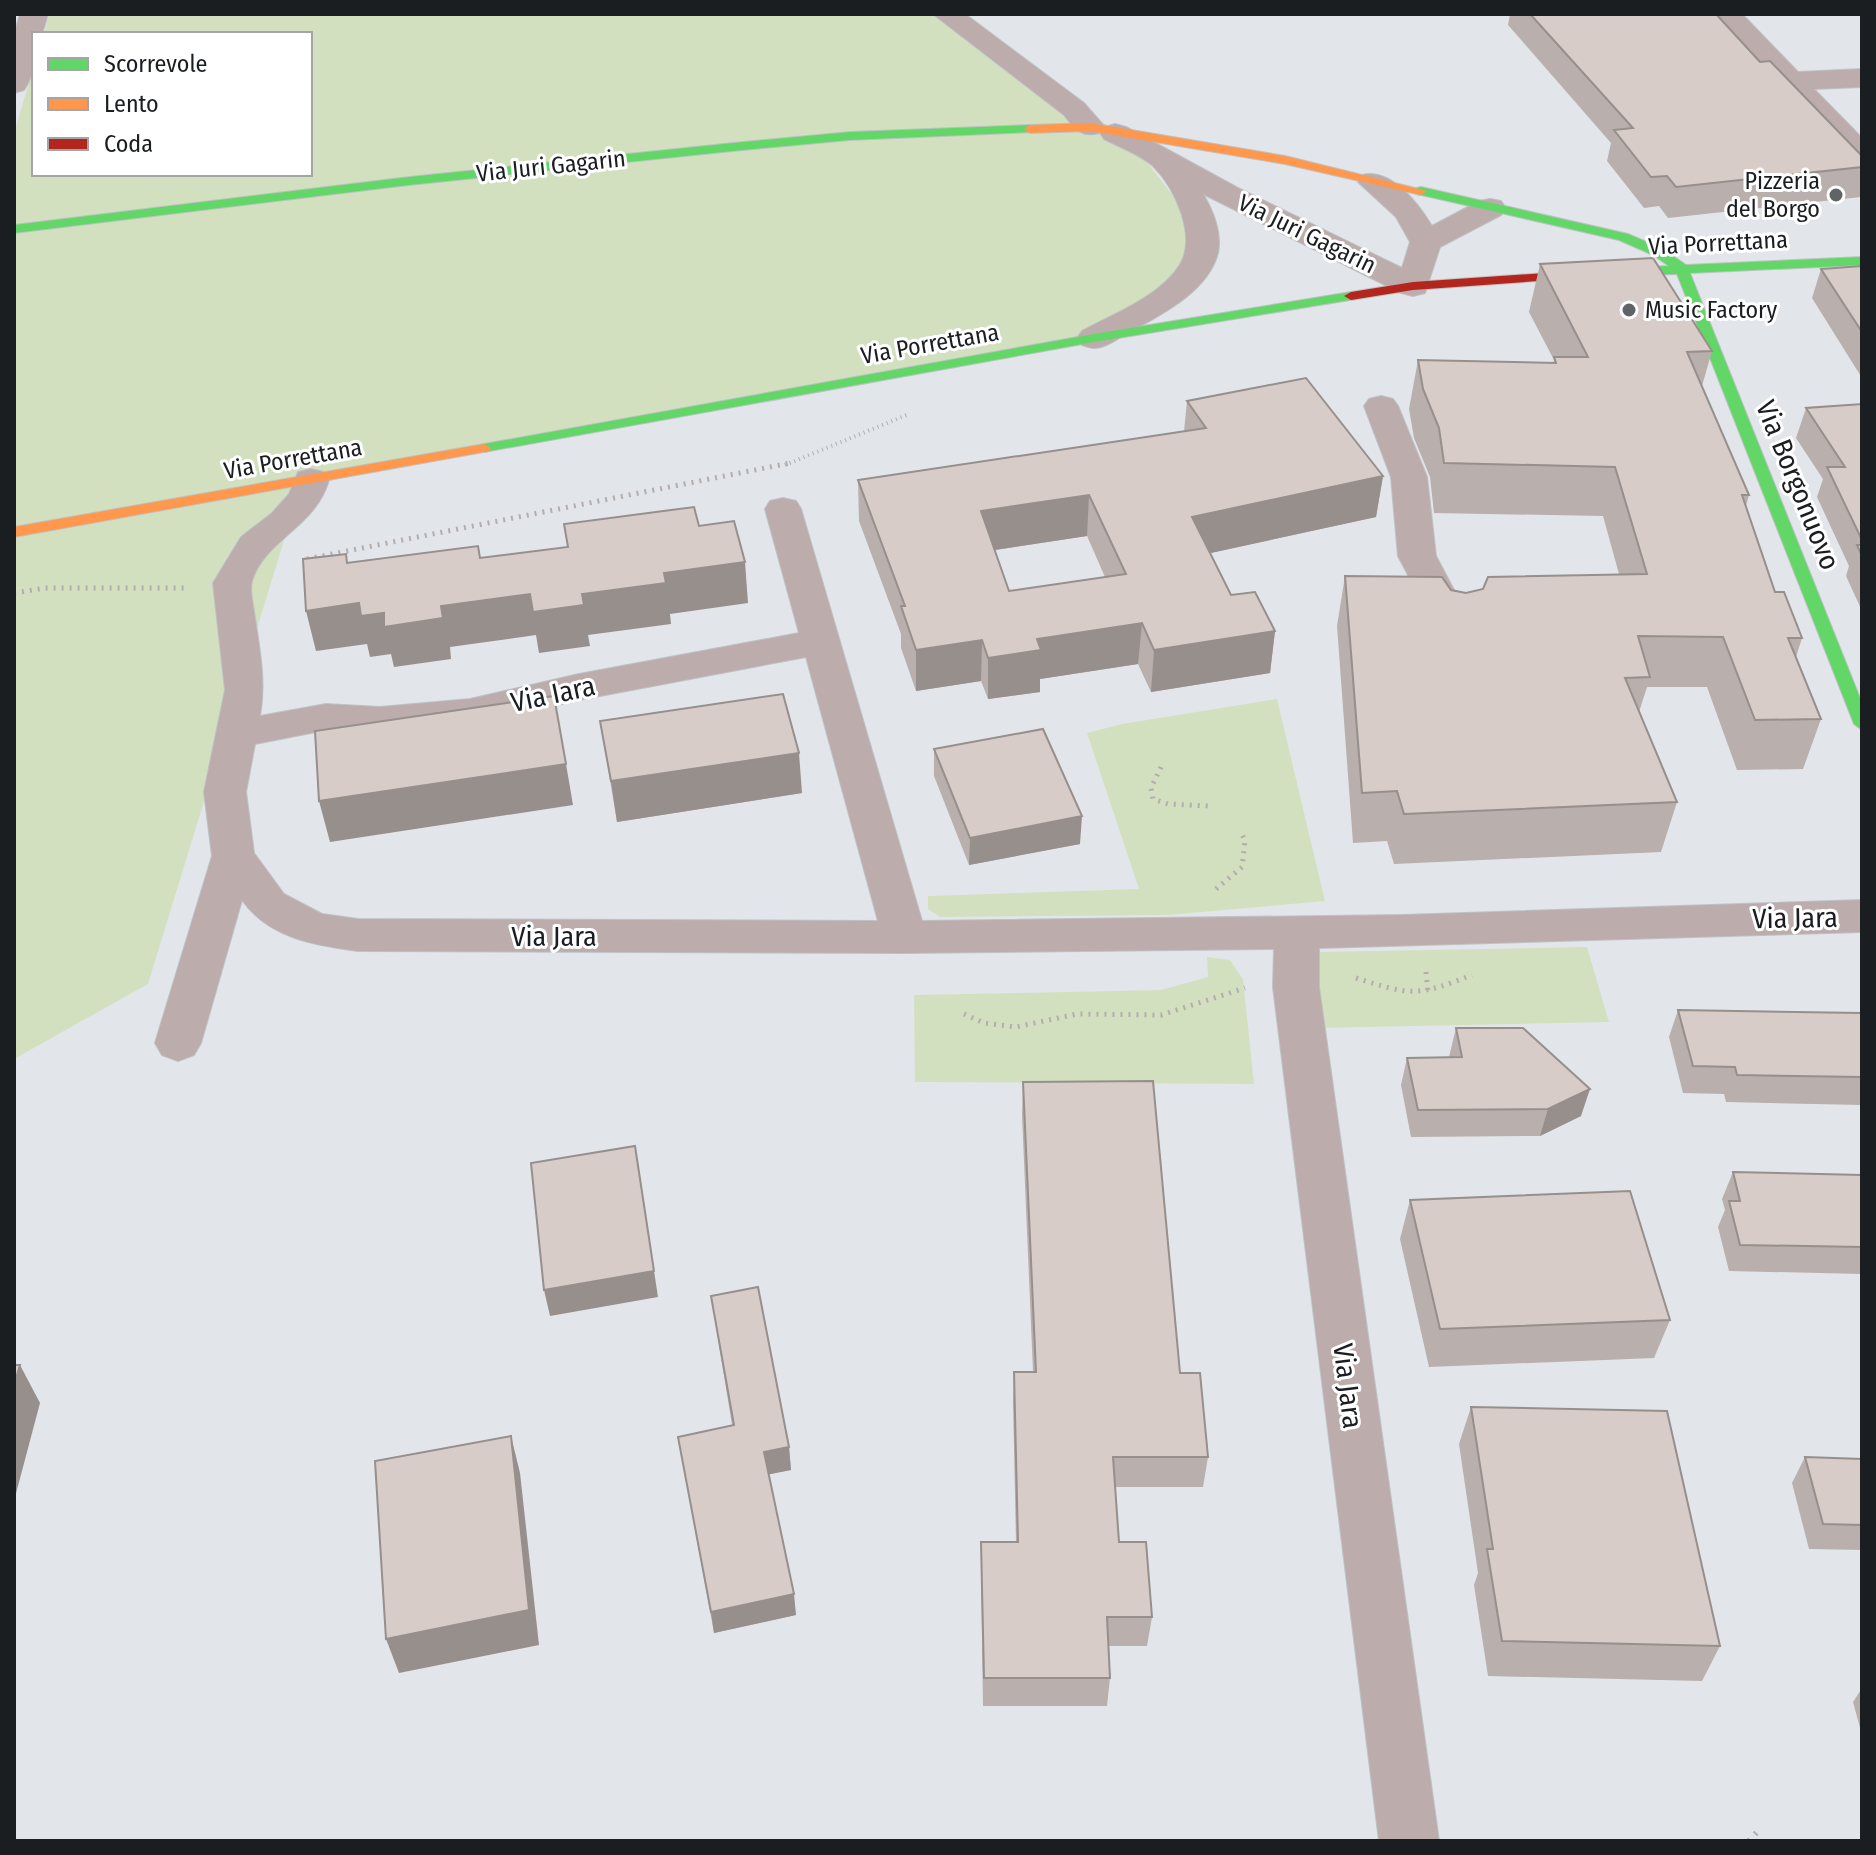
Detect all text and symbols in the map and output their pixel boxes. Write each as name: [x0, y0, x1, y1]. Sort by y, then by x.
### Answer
legend: [32, 32, 312, 176]
text: Scorrevole: [104, 50, 207, 78]
text: Lento: [104, 90, 159, 118]
text: Coda: [104, 130, 153, 158]
street label: Via Juri Gagarin: [475, 144, 627, 188]
place label: Pizzeria del Borgo: [1726, 167, 1820, 223]
marker: Pizzeria del Borgo: [1827, 186, 1845, 204]
street label: Via Juri Gagarin: [1234, 189, 1380, 279]
street label: Via Porrettana: [1647, 225, 1789, 261]
place label: Music Factory: [1645, 296, 1777, 324]
marker: Music Factory: [1620, 301, 1638, 319]
street label: Via Porrettana: [859, 318, 1001, 370]
street label: Via Borgonuovo: [1749, 396, 1847, 574]
street label: Via Porrettana: [222, 433, 364, 485]
street label: Via Iara: [508, 669, 598, 719]
street label: Via Jara: [1752, 901, 1838, 935]
street label: Via Jara: [511, 920, 597, 953]
street label: Via Jara: [1326, 1342, 1370, 1430]

